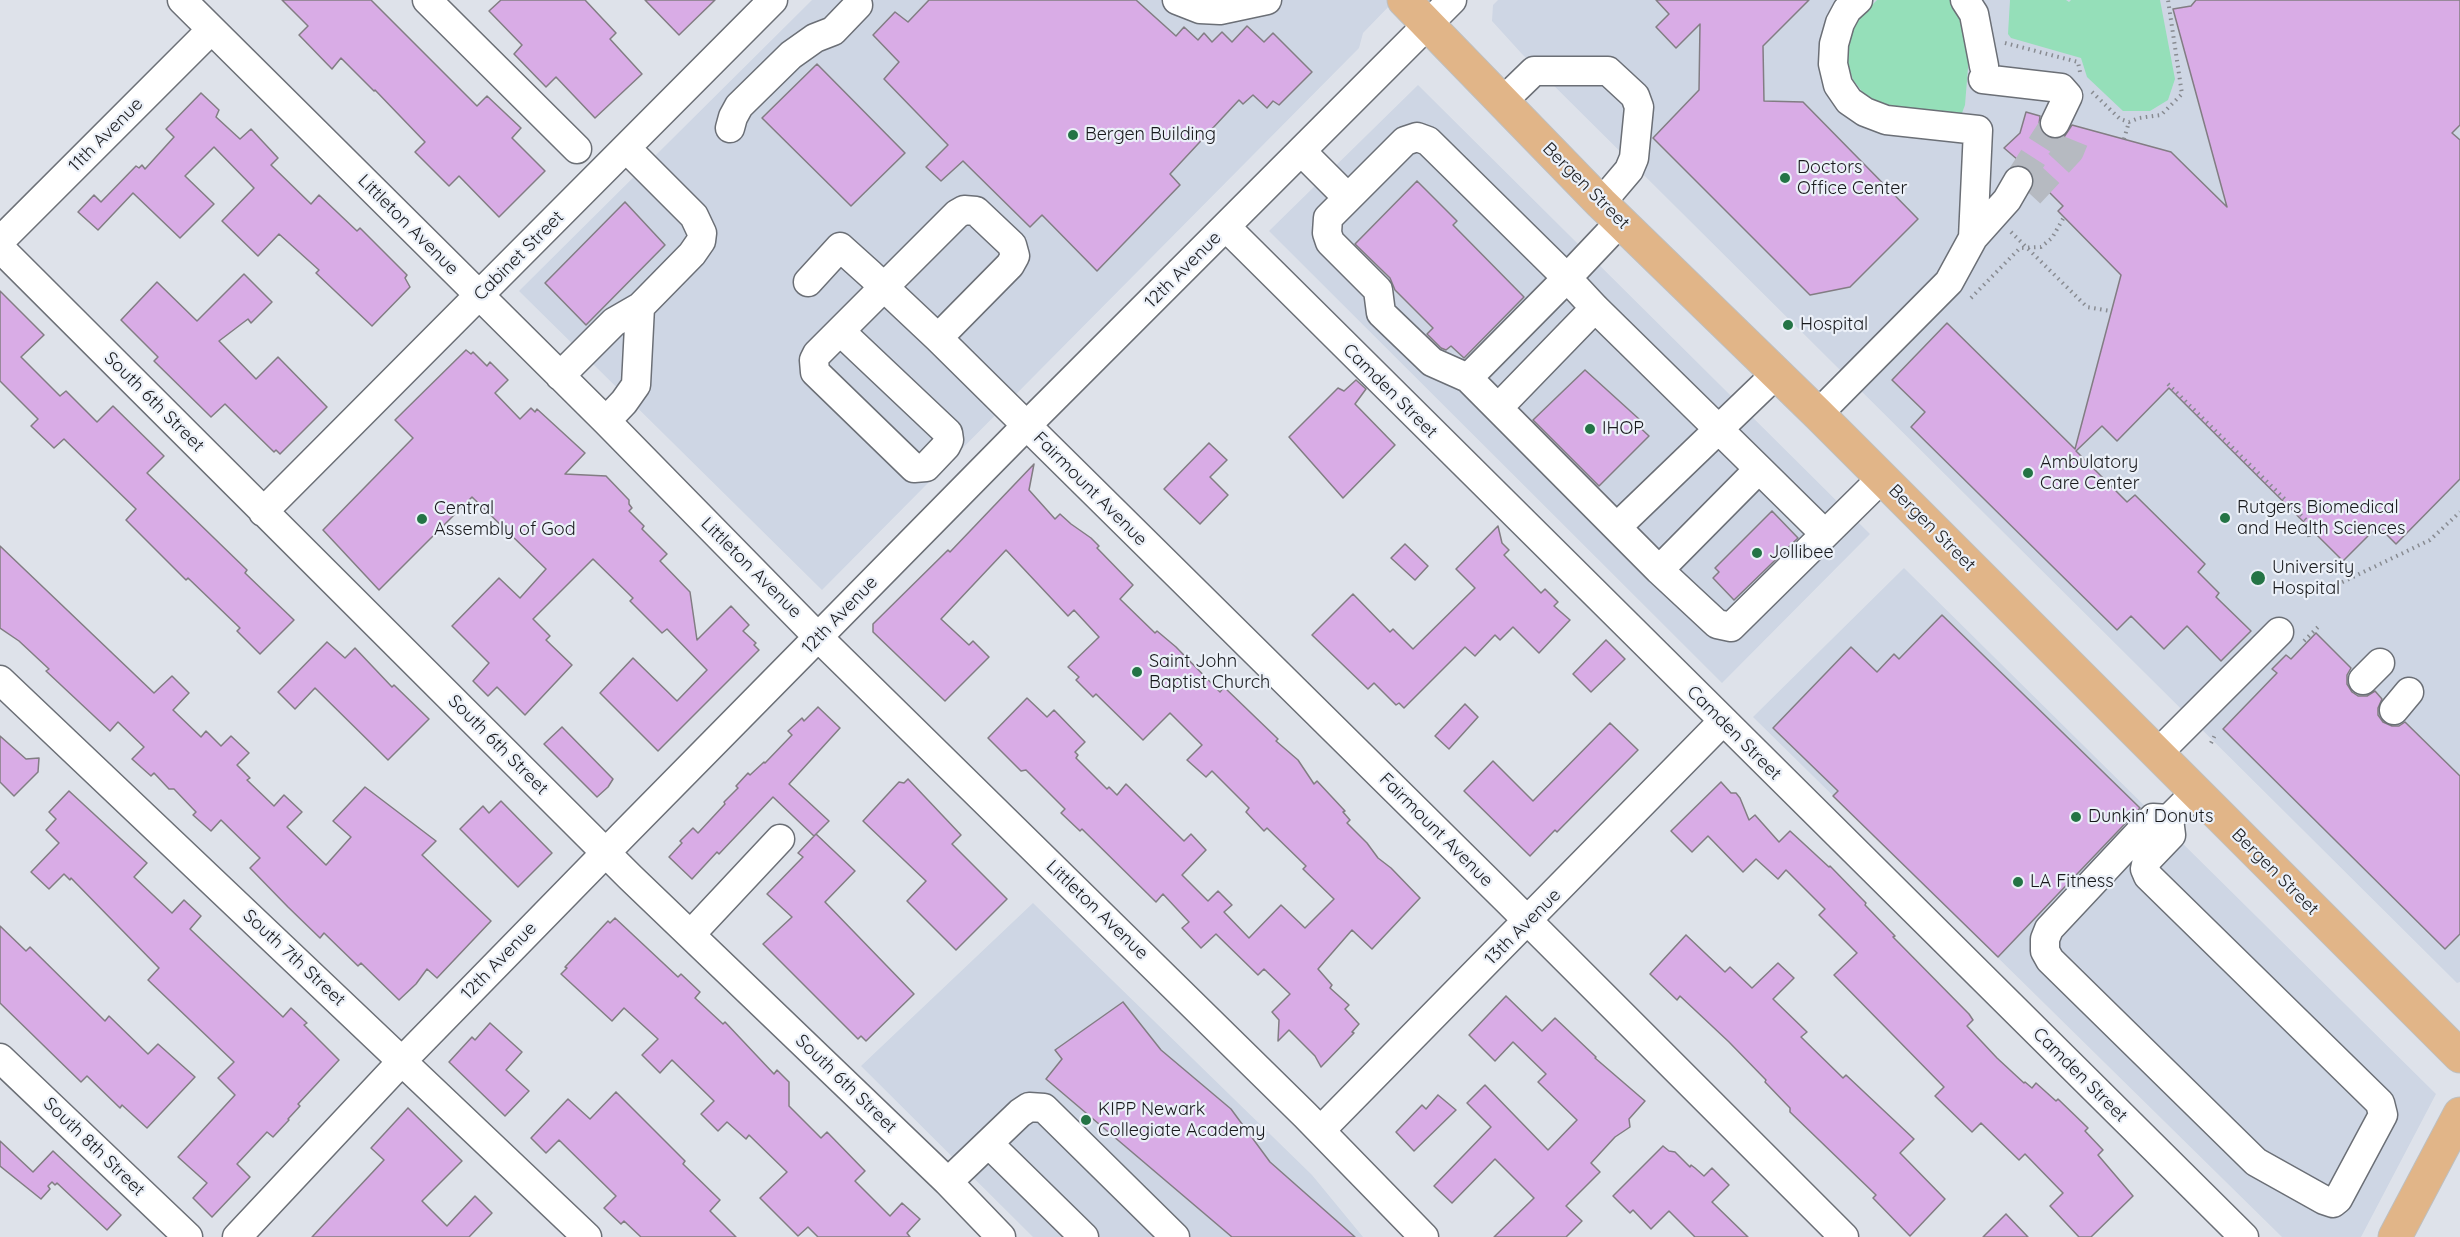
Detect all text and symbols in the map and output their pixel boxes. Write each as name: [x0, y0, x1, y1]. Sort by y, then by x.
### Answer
street label: 11th Avenue: [64, 93, 148, 177]
place label: Bergen Building: [1085, 124, 1216, 146]
marker: Bergen Building: [1066, 128, 1080, 142]
street label: Bergen Street: [1538, 138, 1634, 234]
place label: Doctors Office Center: [1797, 157, 1907, 200]
street label: Littleton Avenue: [353, 170, 463, 280]
marker: Doctors Office Center: [1778, 171, 1792, 185]
street label: Cabinet Street: [470, 207, 568, 305]
street label: 12th Avenue: [1140, 227, 1226, 313]
place label: Hospital: [1800, 314, 1868, 336]
marker: Hospital: [1781, 318, 1795, 332]
street label: Camden Street: [1338, 339, 1442, 443]
street label: South 6th Street: [99, 347, 209, 457]
place label: IHOP: [1602, 418, 1644, 440]
marker: IHOP: [1583, 422, 1597, 436]
street label: Fairmount Avenue: [1029, 428, 1151, 550]
place label: Ambulatory Care Center: [2040, 452, 2140, 494]
marker: Ambulatory Care Center: [2021, 466, 2035, 480]
street label: Bergen Street: [1884, 480, 1980, 576]
place label: Rutgers Biomedical and Health Sciences: [2237, 497, 2405, 540]
place label: Central Assembly of God: [434, 498, 576, 540]
marker: Rutgers Biomedical and Health Sciences: [2218, 511, 2232, 525]
marker: Central Assembly of God: [415, 512, 429, 526]
street label: Littleton Avenue: [696, 513, 806, 623]
place label: Jollibee: [1769, 542, 1834, 564]
marker: Jollibee: [1750, 546, 1764, 560]
place label: University Hospital: [2272, 557, 2354, 600]
marker: University Hospital: [2249, 569, 2267, 587]
street label: 12th Avenue: [798, 572, 882, 658]
place label: Saint John Baptist Church: [1149, 651, 1270, 694]
marker: Saint John Baptist Church: [1130, 665, 1144, 679]
street label: Camden Street: [1682, 681, 1786, 785]
street label: South 6th Street: [443, 690, 553, 800]
street label: Fairmount Avenue: [1375, 769, 1497, 891]
place label: Dunkin' Donuts: [2088, 806, 2213, 828]
marker: Dunkin' Donuts: [2069, 810, 2083, 824]
street label: Bergen Street: [2227, 824, 2323, 920]
street label: Littleton Avenue: [1041, 856, 1153, 964]
place label: LA Fitness: [2030, 871, 2114, 893]
marker: LA Fitness: [2011, 875, 2025, 889]
street label: 13th Avenue: [1480, 884, 1566, 970]
street label: South 7th Street: [238, 905, 350, 1011]
street label: 12th Avenue: [457, 918, 541, 1004]
street label: Camden Street: [2028, 1023, 2132, 1127]
street label: South 6th Street: [791, 1030, 901, 1138]
street label: South 8th Street: [39, 1093, 149, 1201]
place label: KIPP Newark Collegiate Academy: [1098, 1099, 1265, 1142]
marker: KIPP Newark Collegiate Academy: [1079, 1113, 1093, 1127]

